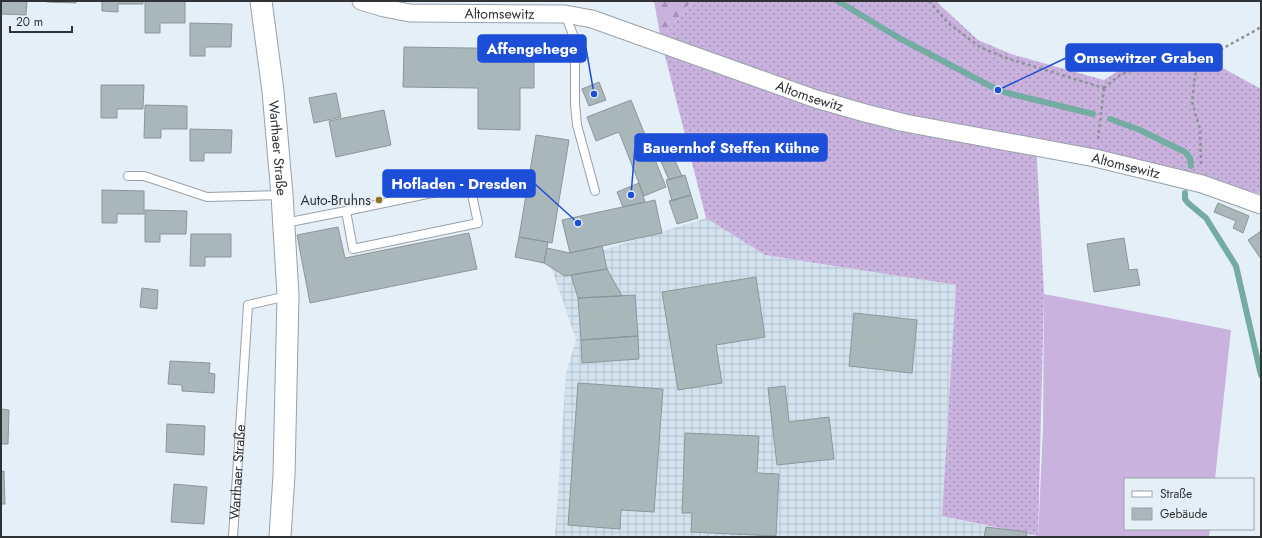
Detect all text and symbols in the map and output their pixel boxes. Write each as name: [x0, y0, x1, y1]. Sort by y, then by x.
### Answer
street label: Altomsewitz: [464, 3, 535, 24]
scale bar: [10, 8, 72, 34]
text: 20 m: [16, 13, 43, 31]
callout: Affengehege: [478, 35, 586, 62]
text: Affengehege: [485, 38, 578, 60]
callout: Omsewitzer Graben: [1066, 44, 1222, 71]
text: Omsewitzer Graben: [1074, 47, 1214, 69]
street label: Altomsewitz: [773, 75, 846, 117]
street label: Warthaer Straße: [264, 100, 292, 196]
callout: Bauernhof Steffen Kühne: [635, 134, 827, 161]
text: Bauernhof Steffen Kühne: [643, 137, 820, 159]
street label: Altomsewitz: [1089, 148, 1163, 184]
callout: Hofladen - Dresden: [383, 170, 535, 197]
text: Hofladen - Dresden: [391, 173, 527, 195]
place label: Auto-Bruhns: [300, 190, 371, 210]
marker: Auto-Bruhns: [374, 195, 384, 205]
street label: Warthaer Straße: [224, 424, 250, 520]
legend: [1124, 478, 1254, 530]
text: Straße: [1160, 485, 1192, 503]
text: Gebäude: [1160, 505, 1207, 523]

